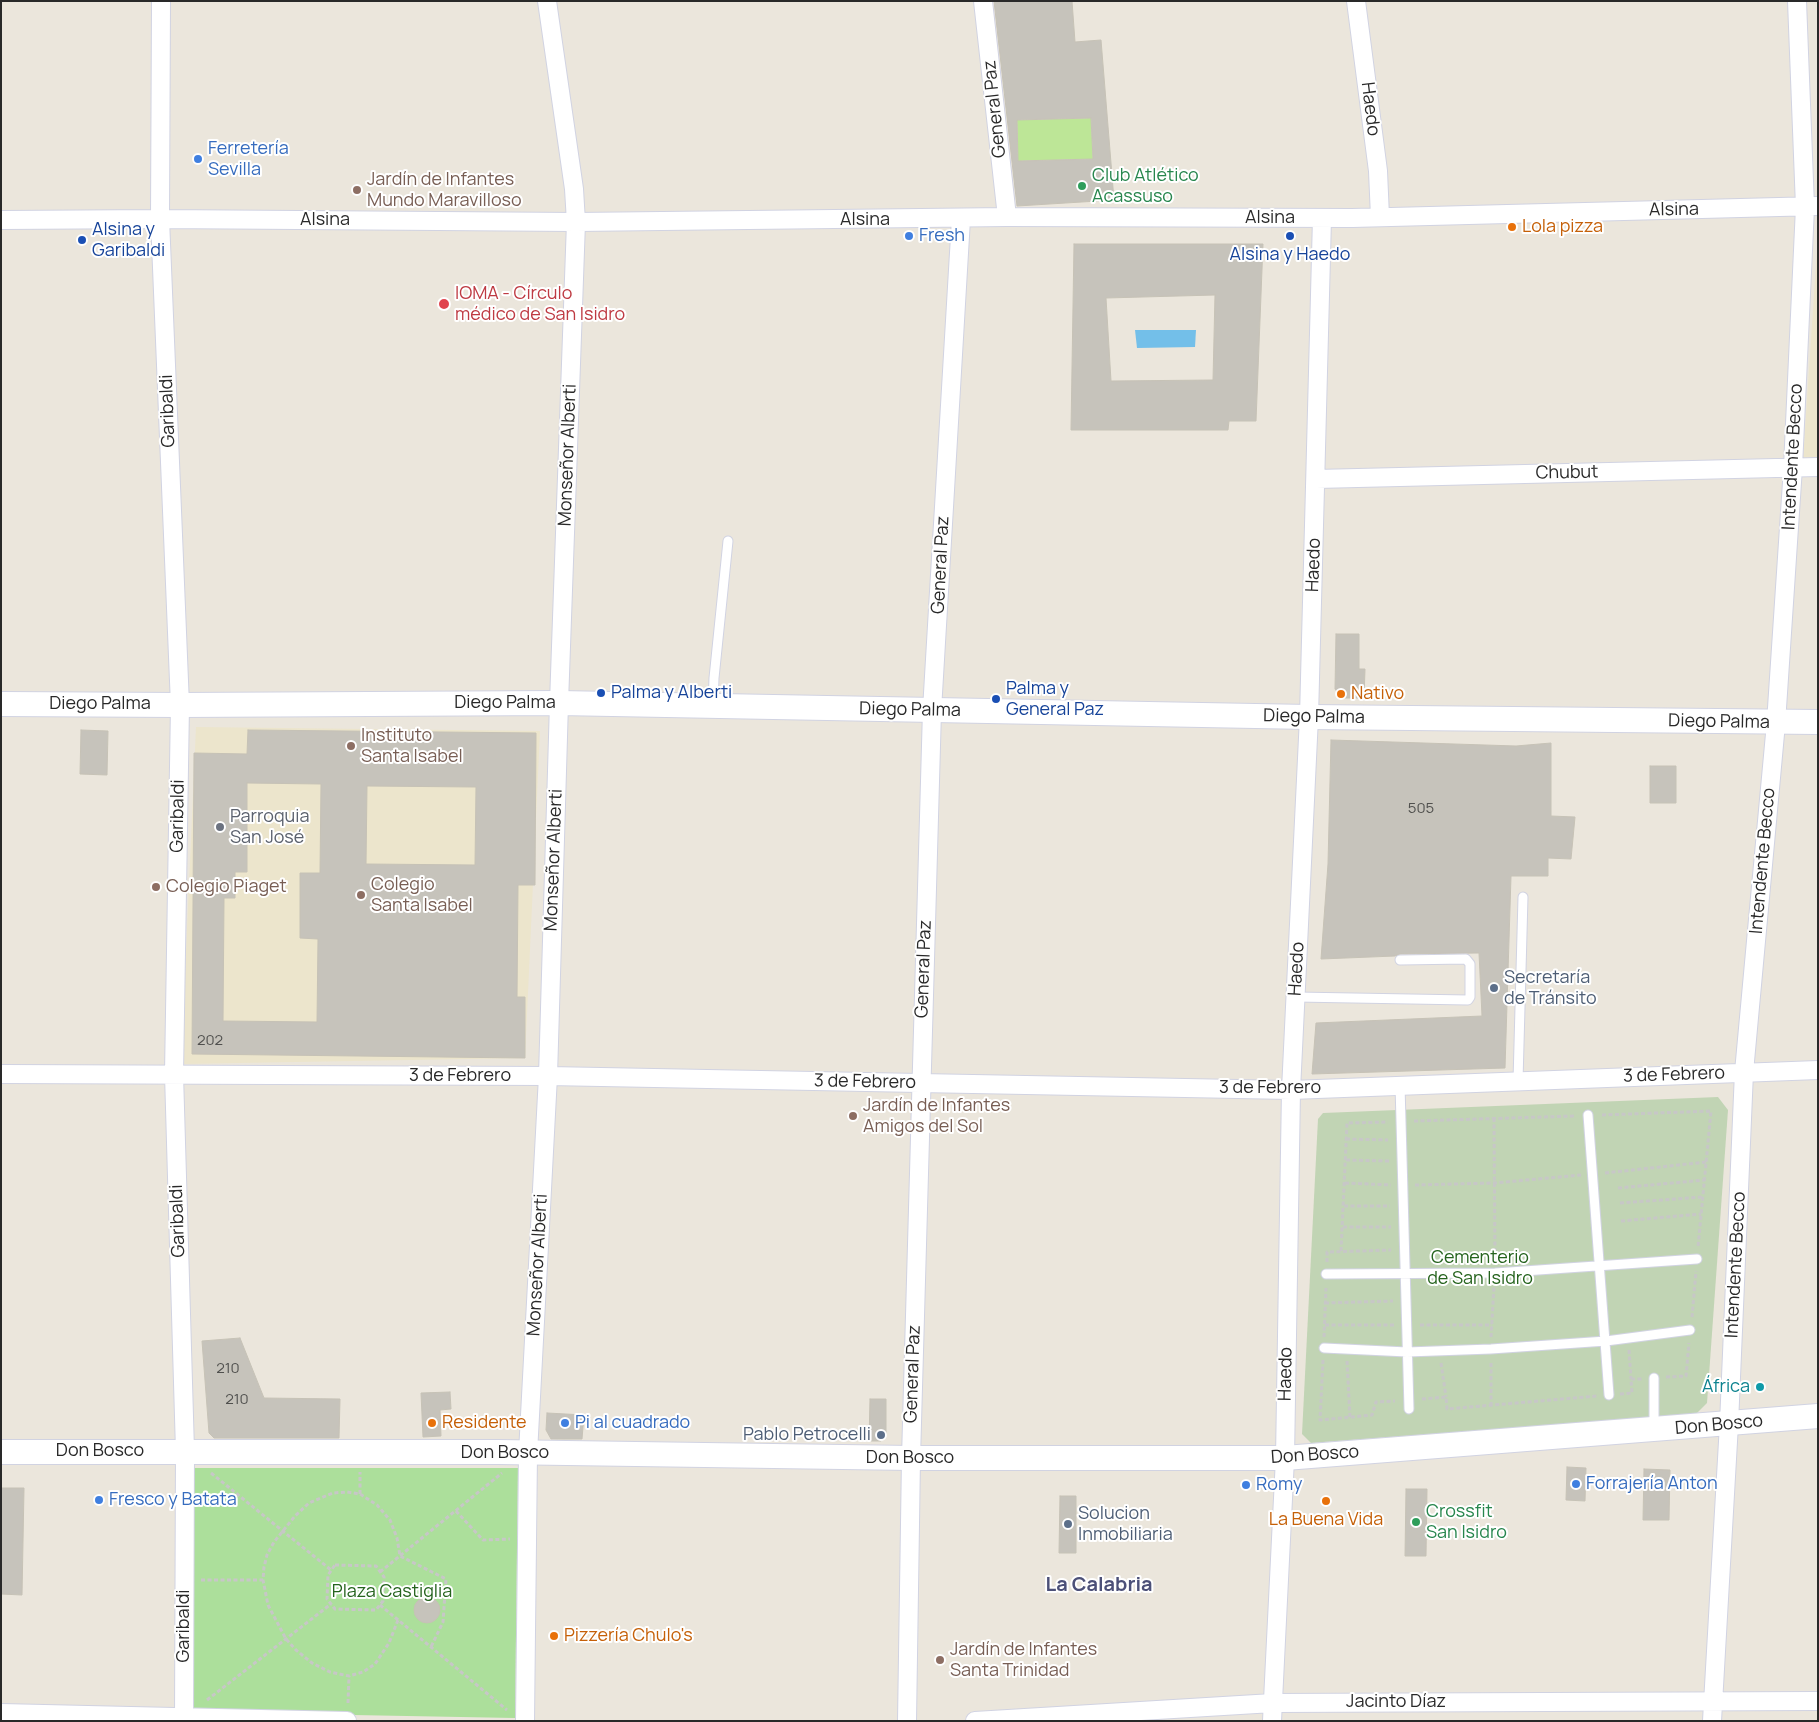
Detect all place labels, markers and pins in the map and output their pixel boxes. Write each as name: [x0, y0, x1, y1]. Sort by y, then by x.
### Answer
place label: Ferretería Sevilla: [208, 138, 289, 180]
marker: Ferretería Sevilla: [192, 153, 204, 165]
place label: Club Atlético Acassuso: [1092, 165, 1199, 208]
place label: Jardín de Infantes Mundo Maravilloso: [367, 169, 522, 212]
marker: Club Atlético Acassuso: [1076, 180, 1088, 192]
marker: Jardín de Infantes Mundo Maravilloso: [351, 184, 363, 196]
place label: Lola pizza: [1522, 216, 1603, 238]
place label: Alsina y Garibaldi: [92, 219, 165, 262]
marker: Lola pizza: [1506, 221, 1518, 233]
place label: Fresh: [919, 225, 965, 247]
marker: Fresh: [903, 230, 915, 242]
marker: Alsina y Haedo: [1284, 230, 1296, 242]
marker: Alsina y Garibaldi: [76, 234, 88, 246]
place label: Alsina y Haedo: [1230, 244, 1350, 266]
place label: IOMA - Círculo médico de San Isidro: [455, 283, 625, 326]
marker: IOMA - Círculo médico de San Isidro: [437, 297, 451, 311]
place label: Palma y General Paz: [1006, 678, 1104, 721]
place label: Palma y Alberti: [611, 682, 732, 704]
place label: Nativo: [1351, 683, 1404, 705]
marker: Palma y Alberti: [595, 687, 607, 699]
marker: Nativo: [1335, 688, 1347, 700]
marker: Palma y General Paz: [990, 693, 1002, 705]
place label: Instituto Santa Isabel: [361, 725, 463, 768]
marker: Instituto Santa Isabel: [345, 740, 357, 752]
place label: Parroquia San José: [230, 806, 309, 849]
marker: Parroquia San José: [214, 821, 226, 833]
place label: Colegio Santa Isabel: [371, 874, 473, 916]
place label: Colegio Piaget: [166, 876, 287, 898]
marker: Colegio Piaget: [150, 881, 162, 893]
marker: Colegio Santa Isabel: [355, 889, 367, 901]
place label: Secretaría de Tránsito: [1504, 967, 1597, 1010]
marker: Secretaría de Tránsito: [1488, 982, 1500, 994]
place label: Jardín de Infantes Amigos del Sol: [863, 1095, 1010, 1138]
marker: Jardín de Infantes Amigos del Sol: [847, 1110, 859, 1122]
place label: África: [1702, 1376, 1750, 1398]
marker: África: [1754, 1381, 1766, 1393]
place label: Residente: [442, 1412, 527, 1434]
place label: Pi al cuadrado: [575, 1412, 690, 1434]
marker: Residente: [426, 1417, 438, 1429]
marker: Pi al cuadrado: [559, 1417, 571, 1429]
place label: Pablo Petrocelli: [743, 1424, 871, 1446]
marker: Pablo Petrocelli: [875, 1429, 887, 1441]
place label: Forrajería Anton: [1586, 1473, 1718, 1495]
place label: Romy: [1256, 1474, 1302, 1496]
marker: Forrajería Anton: [1570, 1478, 1582, 1490]
marker: Romy: [1240, 1479, 1252, 1491]
place label: Fresco y Batata: [109, 1489, 237, 1511]
marker: Fresco y Batata: [93, 1494, 105, 1506]
marker: La Buena Vida: [1320, 1495, 1332, 1507]
place label: Crossfit San Isidro: [1426, 1501, 1507, 1544]
place label: Solucion Inmobiliaria: [1078, 1503, 1173, 1546]
place label: La Buena Vida: [1269, 1509, 1383, 1531]
marker: Crossfit San Isidro: [1410, 1516, 1422, 1528]
marker: Solucion Inmobiliaria: [1062, 1518, 1074, 1530]
place label: Pizzería Chulo's: [564, 1625, 693, 1647]
marker: Pizzería Chulo's: [548, 1630, 560, 1642]
place label: Jardín de Infantes Santa Trinidad: [950, 1639, 1097, 1682]
marker: Jardín de Infantes Santa Trinidad: [934, 1654, 946, 1666]

